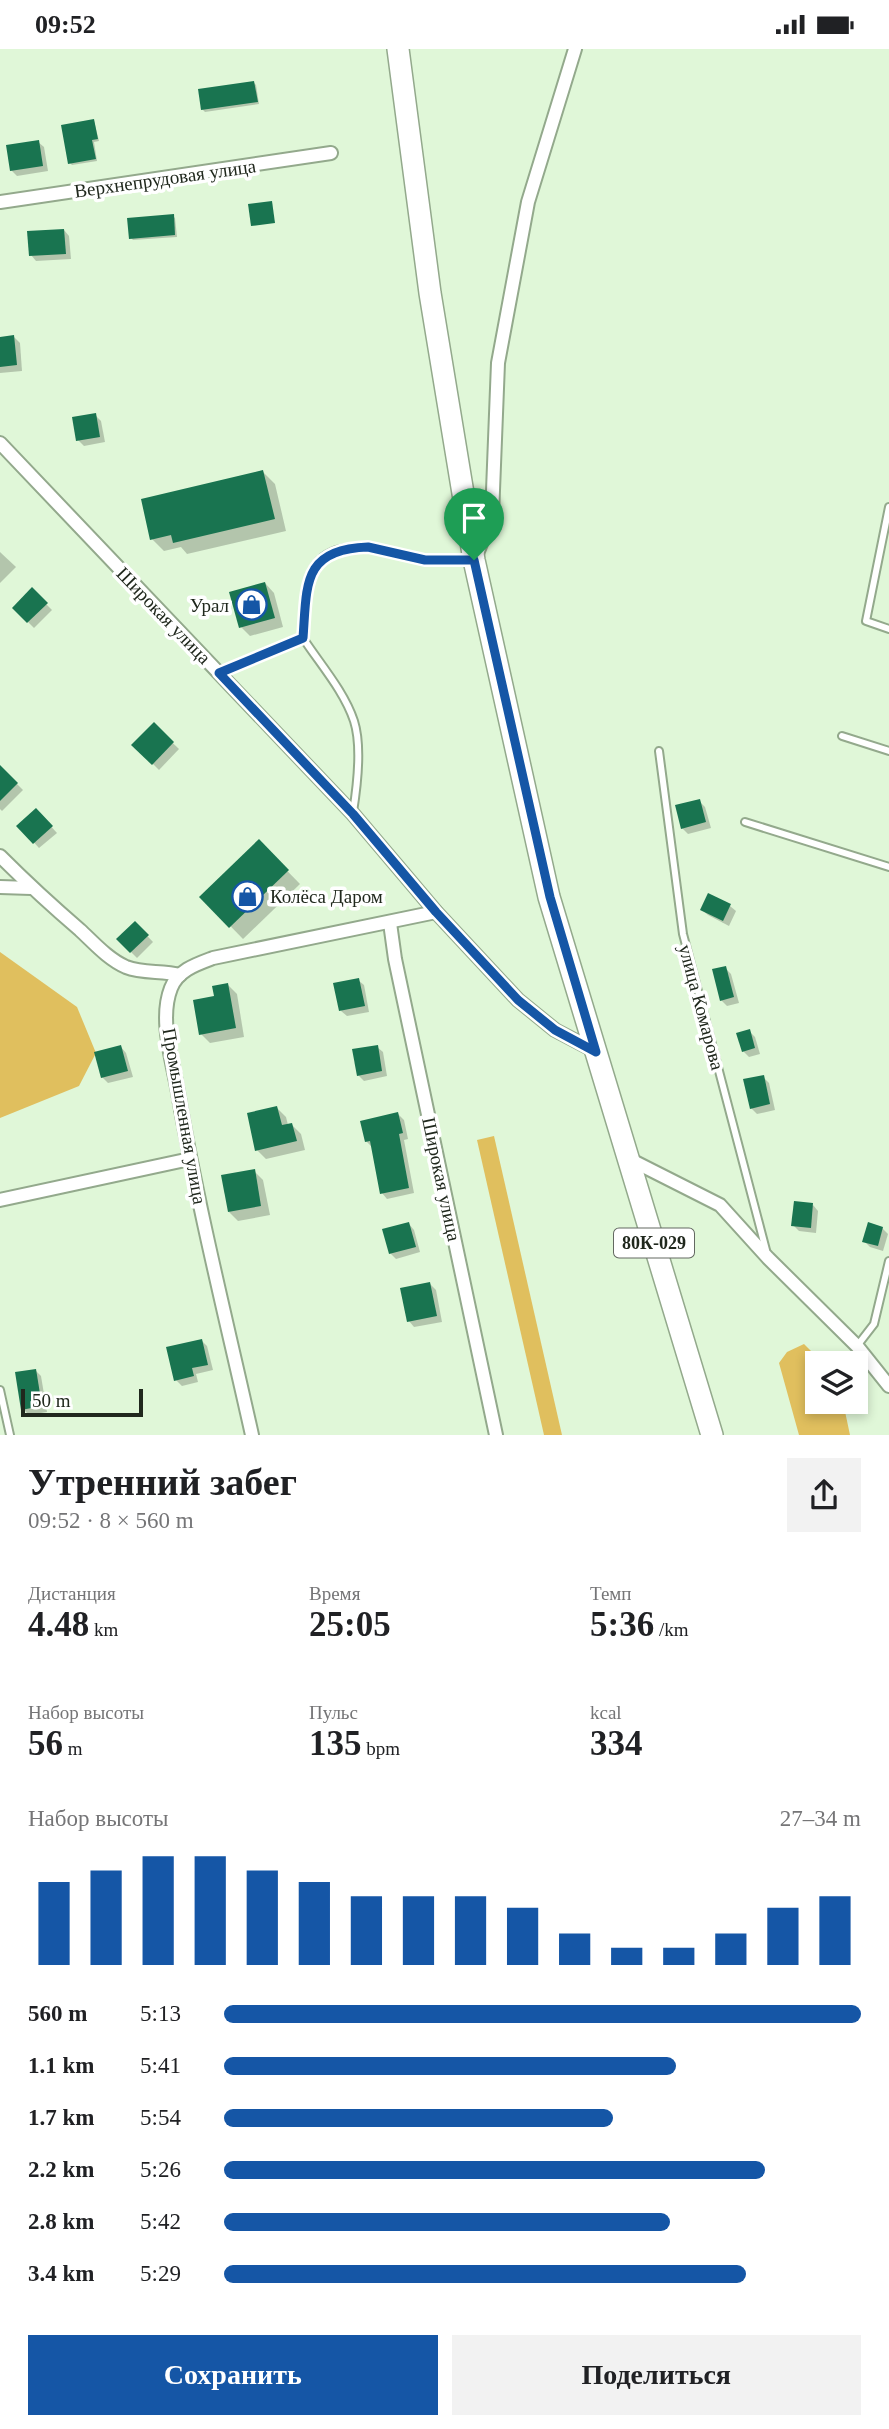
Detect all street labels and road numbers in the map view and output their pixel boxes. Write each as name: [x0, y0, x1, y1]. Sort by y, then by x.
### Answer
street label: Верхнепрудовая улица: [73, 155, 258, 202]
street label: Широкая улица: [112, 563, 215, 668]
street label: улица Комарова: [675, 942, 729, 1073]
street label: Промышленная улица: [159, 1026, 210, 1207]
street label: Широкая улица: [418, 1115, 465, 1244]
road number: 80К-029: [614, 1229, 694, 1258]

